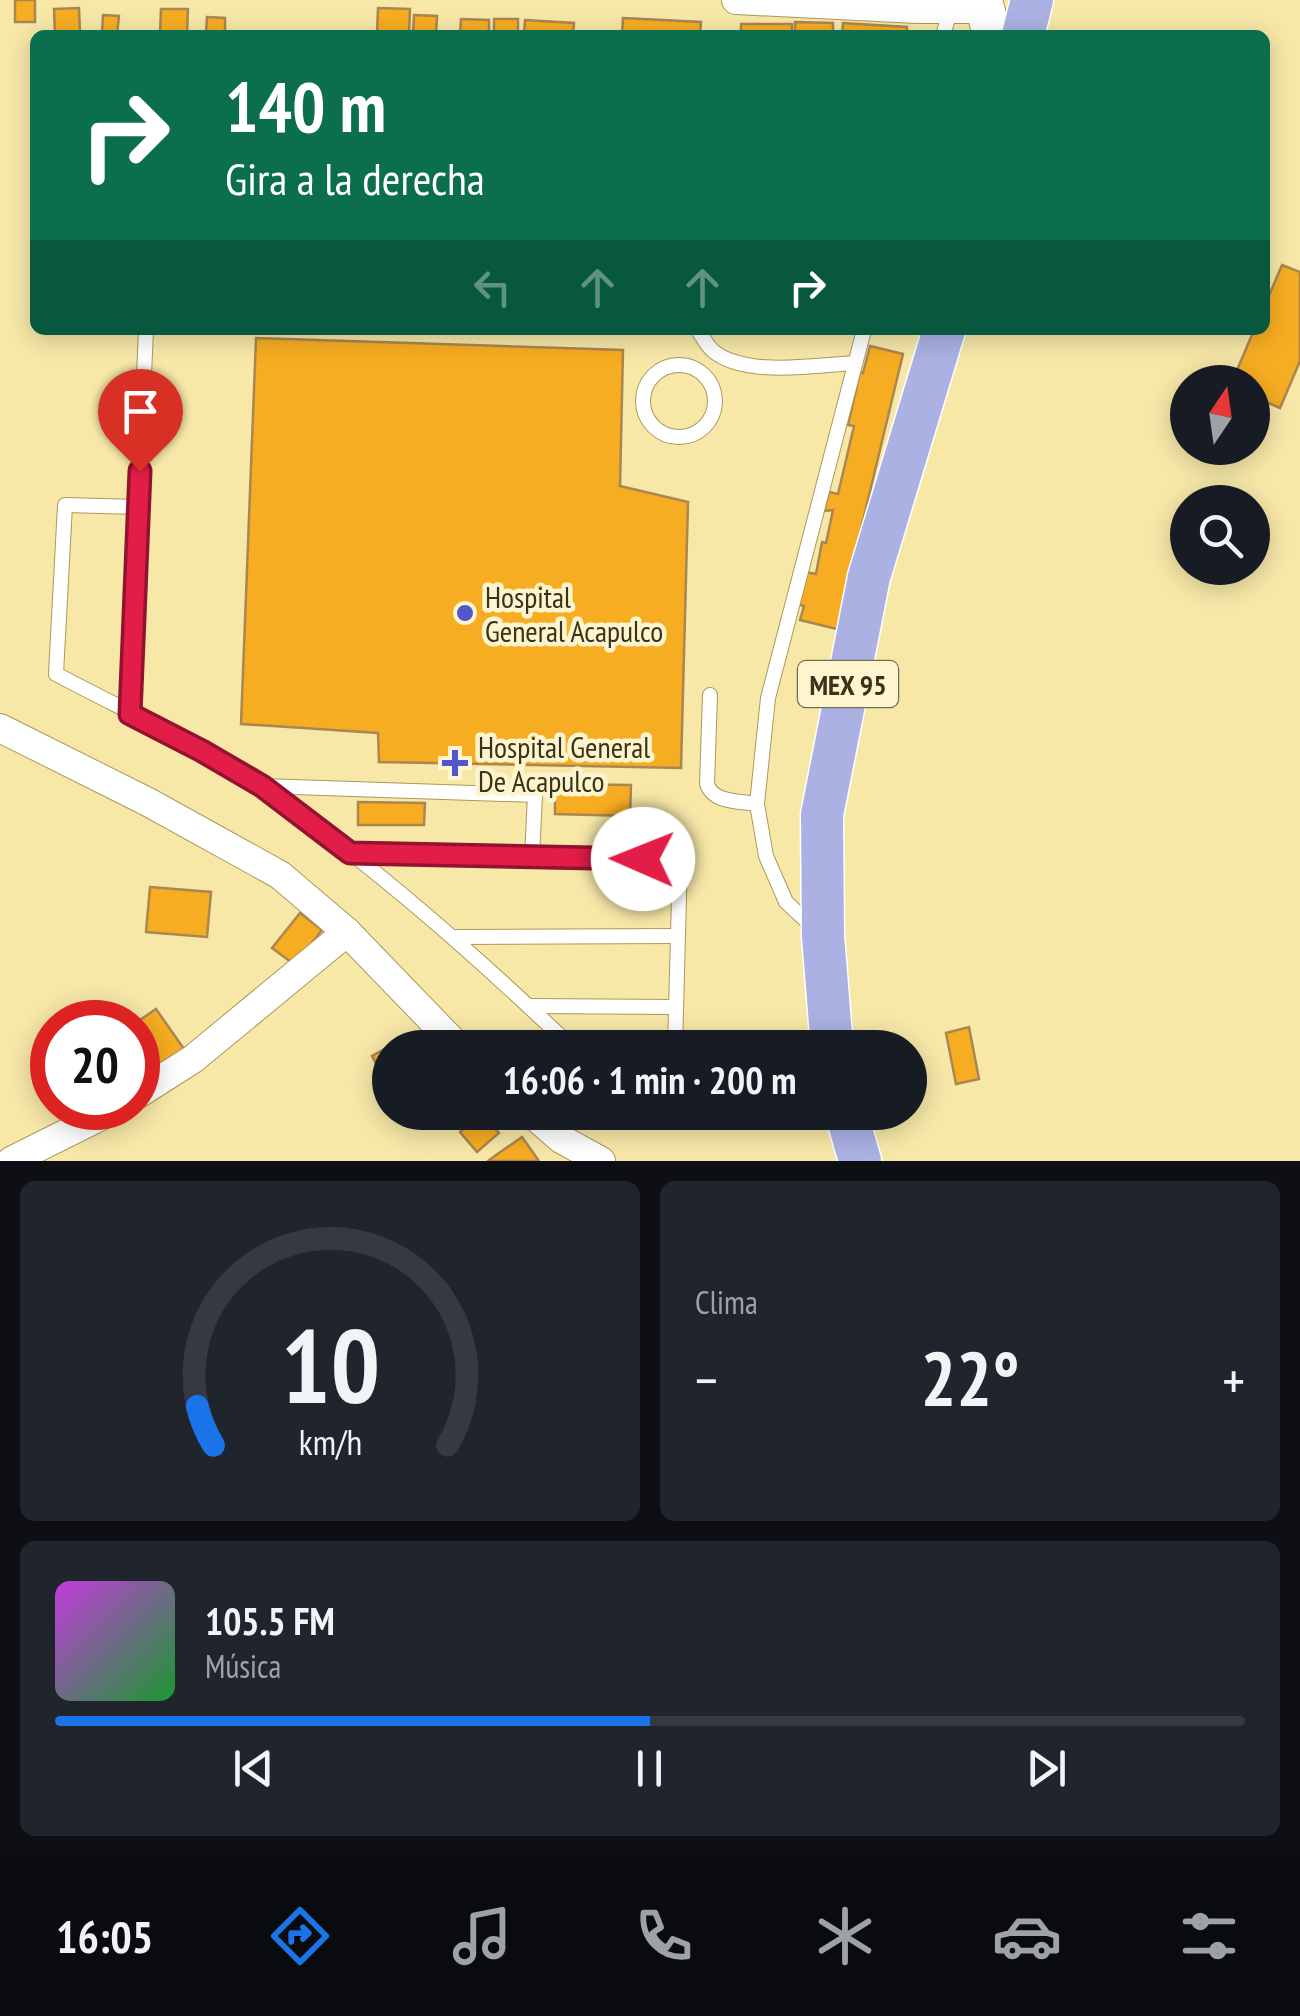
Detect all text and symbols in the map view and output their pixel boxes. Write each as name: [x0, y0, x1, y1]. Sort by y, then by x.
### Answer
text: 140 m: [225, 61, 386, 151]
icon: right: [60, 70, 190, 200]
text: Gira a la derecha: [225, 149, 485, 207]
icon: left: [465, 260, 520, 315]
icon: ahead: [570, 260, 625, 315]
icon: ahead: [675, 260, 730, 315]
icon: right: [780, 260, 835, 315]
north arrow: [1170, 365, 1270, 465]
map controls: [1170, 365, 1270, 585]
pin: [98, 369, 183, 472]
icon: arrive: [113, 384, 168, 439]
button: search: [1170, 485, 1270, 585]
place label: Hospital General Acapulco: [485, 577, 663, 650]
marker: Hospital General Acapulco: [454, 602, 476, 624]
road number: MEX 95: [798, 661, 898, 707]
place label: Hospital General De Acapulco: [478, 727, 650, 800]
marker: Hospital General De Acapulco: [442, 750, 468, 776]
position arrow: [591, 807, 695, 911]
speed limit sign: 20: [30, 1000, 160, 1130]
text: 16:06 · 1 min · 200 m: [503, 1055, 796, 1104]
text: Clima: [695, 1281, 758, 1323]
text: 10: [280, 1297, 380, 1432]
text: 22°: [920, 1330, 1020, 1427]
text: −: [695, 1344, 718, 1415]
text: +: [1222, 1344, 1245, 1415]
text: km/h: [298, 1419, 362, 1465]
text: 105.5 FM: [205, 1596, 335, 1645]
text: Música: [205, 1645, 281, 1687]
icon: previous: [226, 1741, 281, 1796]
icon: pause: [622, 1741, 677, 1796]
icon: next: [1019, 1741, 1074, 1796]
icon: directions: [265, 1901, 335, 1971]
icon: music: [447, 1901, 517, 1971]
icon: phone: [629, 1901, 699, 1971]
icon: climate: [810, 1901, 880, 1971]
icon: car: [992, 1901, 1062, 1971]
icon: filters: [1174, 1901, 1244, 1971]
text: 16:05: [56, 1907, 153, 1965]

